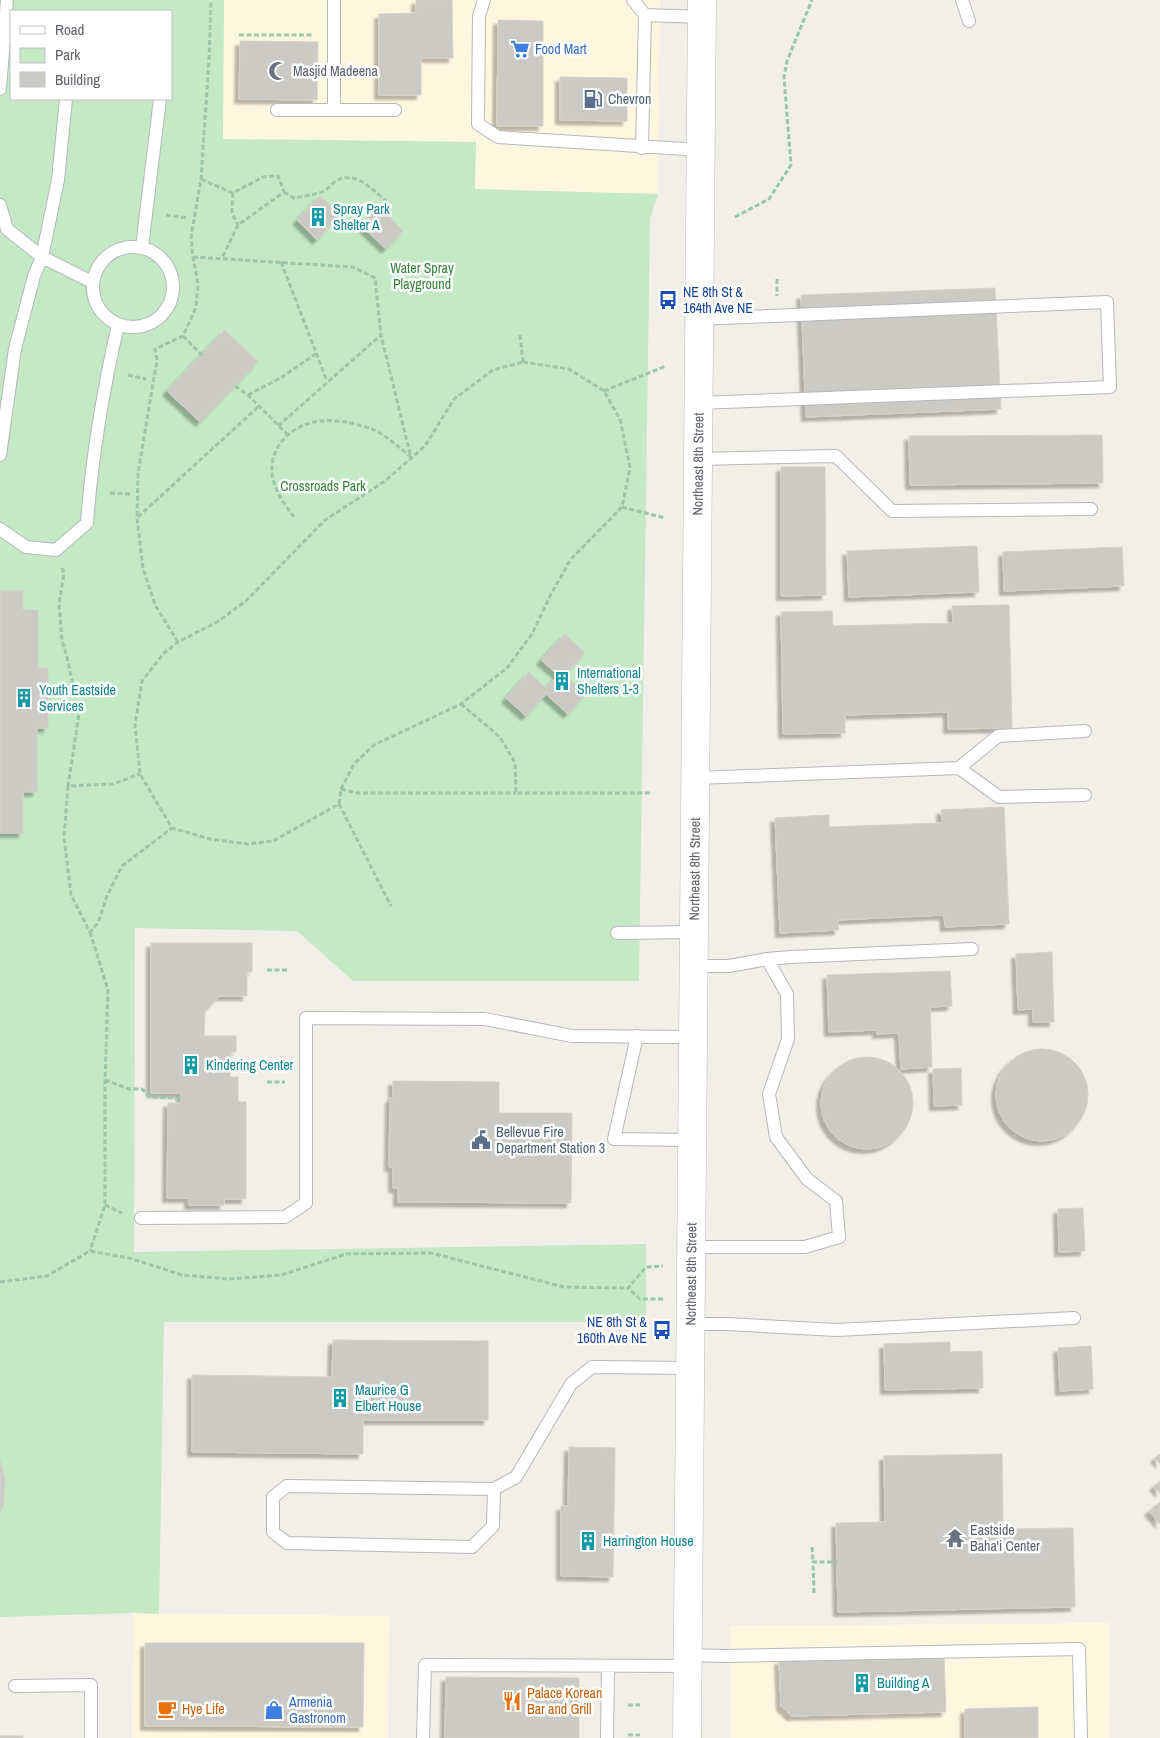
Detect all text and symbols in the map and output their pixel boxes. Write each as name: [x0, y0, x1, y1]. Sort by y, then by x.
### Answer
legend: [10, 10, 172, 100]
text: Road: [55, 19, 84, 40]
supermarket icon: Food Mart: [509, 38, 531, 60]
place label: Food Mart: [535, 40, 587, 58]
text: Park: [55, 44, 81, 65]
mosque icon: Masjid Madeena: [267, 60, 289, 82]
place label: Masjid Madeena: [293, 62, 378, 80]
text: Building: [55, 69, 100, 90]
fuel station icon: Chevron: [582, 88, 604, 110]
place label: Chevron: [608, 90, 651, 108]
place label: Spray Park Shelter A: [333, 200, 390, 234]
building icon: Spray Park Shelter A: [307, 206, 329, 228]
park label: Water Spray Playground: [390, 259, 454, 293]
place label: NE 8th St & 164th Ave NE: [683, 283, 753, 317]
bus stop icon: NE 8th St & 164th Ave NE: [657, 289, 679, 311]
street label: Northeast 8th Street: [689, 413, 707, 516]
park label: Crossroads Park: [280, 477, 366, 495]
place label: International Shelters 1-3: [577, 664, 641, 698]
building icon: International Shelters 1-3: [551, 670, 573, 692]
place label: Youth Eastside Services: [39, 681, 116, 715]
building icon: Youth Eastside Services: [13, 687, 35, 709]
street label: Northeast 8th Street: [685, 817, 704, 921]
building icon: Kindering Center: [180, 1054, 202, 1076]
place label: Kindering Center: [206, 1056, 294, 1074]
place label: Bellevue Fire Department Station 3: [496, 1123, 605, 1157]
public building icon: Bellevue Fire Department Station 3: [470, 1129, 492, 1151]
street label: Northeast 8th Street: [682, 1222, 700, 1326]
place label: NE 8th St & 160th Ave NE: [577, 1313, 647, 1347]
bus stop icon: NE 8th St & 160th Ave NE: [651, 1319, 673, 1341]
place label: Maurice G Elbert House: [355, 1381, 421, 1415]
building icon: Maurice G Elbert House: [329, 1387, 351, 1409]
place label: Eastside Baha'i Center: [970, 1521, 1040, 1555]
temple icon: Eastside Baha'i Center: [944, 1527, 966, 1549]
building icon: Harrington House: [577, 1530, 599, 1552]
place label: Harrington House: [603, 1532, 694, 1550]
building icon: Building A: [851, 1672, 873, 1694]
place label: Building A: [877, 1674, 930, 1692]
place label: Palace Korean Bar and Grill: [527, 1684, 602, 1718]
restaurant icon: Palace Korean Bar and Grill: [501, 1690, 523, 1712]
place label: Armenia Gastronom: [288, 1693, 346, 1727]
cafe icon: Hye Life: [156, 1698, 178, 1720]
shop icon: Armenia Gastronom: [263, 1699, 285, 1721]
place label: Hye Life: [182, 1700, 225, 1718]

